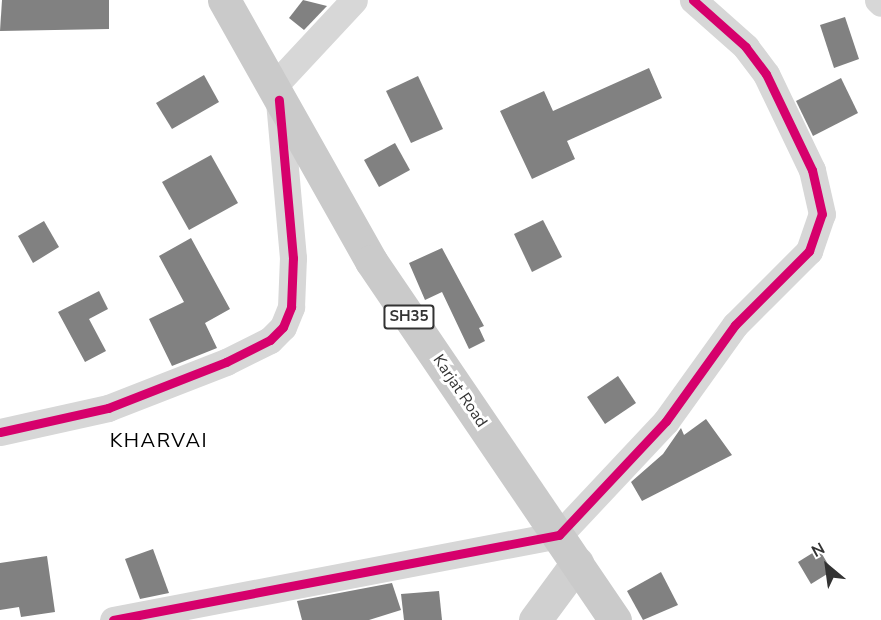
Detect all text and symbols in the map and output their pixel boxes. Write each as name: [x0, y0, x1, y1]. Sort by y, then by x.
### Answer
road number: SH35: [382, 305, 436, 329]
street label: Karjat Road: [429, 351, 491, 431]
district label: KHARVAI: [110, 428, 208, 452]
north arrow: [797, 536, 857, 596]
text: N: [808, 538, 829, 563]

